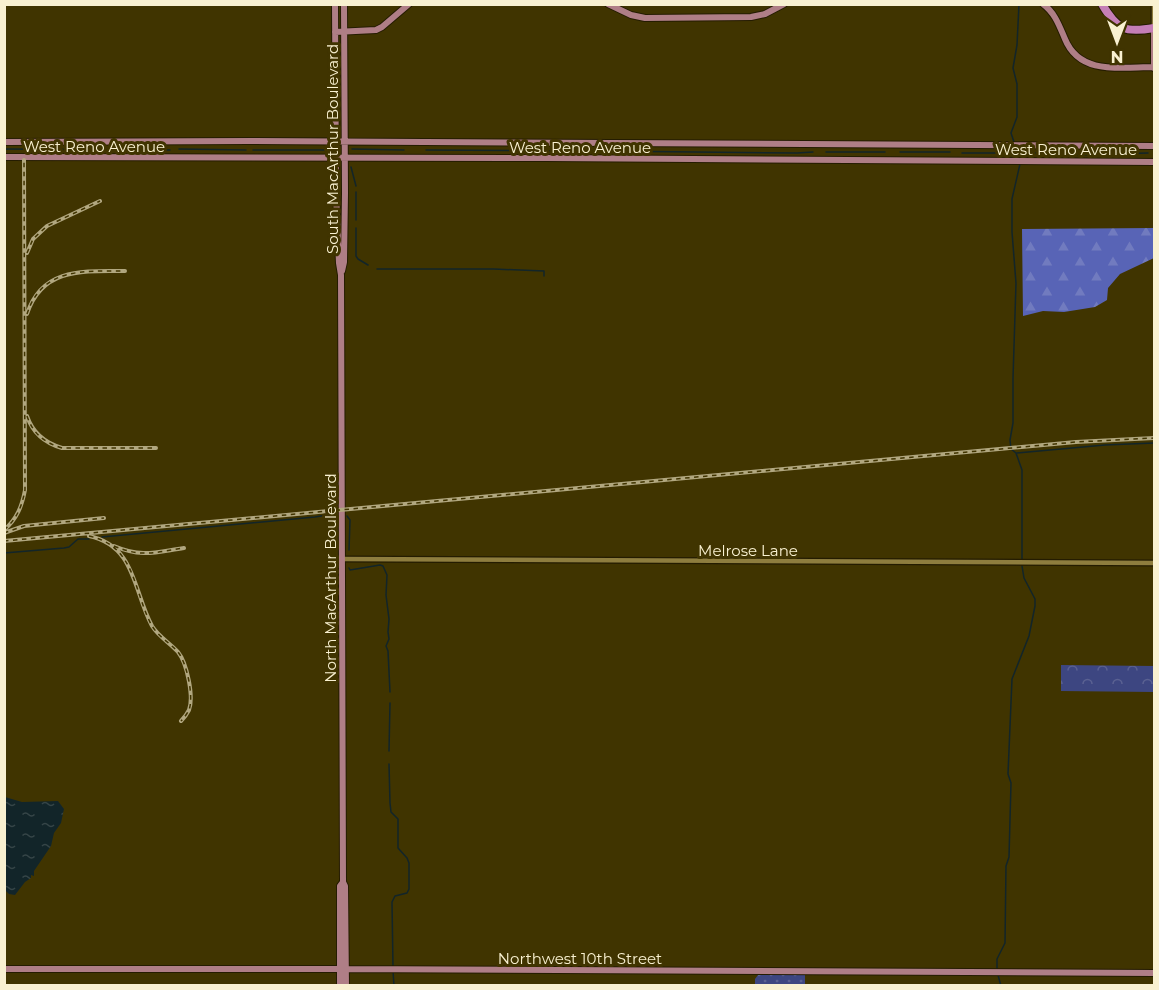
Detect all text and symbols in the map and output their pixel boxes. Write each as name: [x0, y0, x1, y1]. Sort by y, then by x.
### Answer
north arrow: [1087, 12, 1147, 72]
street label: South MacArthur Boulevard: [323, 44, 342, 254]
text: N: [1111, 47, 1123, 66]
street label: West Reno Avenue: [23, 137, 165, 156]
street label: West Reno Avenue: [509, 138, 651, 157]
street label: West Reno Avenue: [995, 140, 1137, 159]
street label: North MacArthur Boulevard: [321, 473, 340, 683]
street label: Melrose Lane: [698, 541, 798, 560]
street label: Northwest 10th Street: [498, 949, 662, 968]

